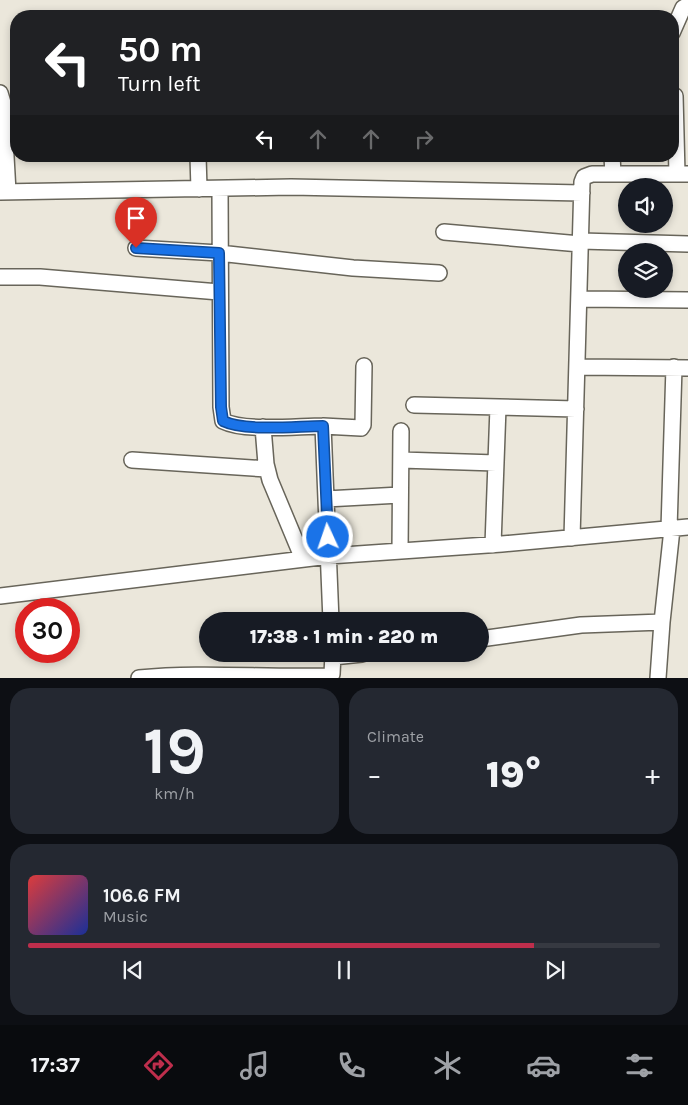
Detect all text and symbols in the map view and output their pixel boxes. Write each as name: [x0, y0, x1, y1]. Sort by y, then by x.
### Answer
text: 50 m: [118, 29, 203, 70]
icon: left: [35, 30, 100, 95]
text: Turn left: [118, 71, 201, 97]
icon: left: [251, 125, 279, 153]
icon: ahead: [304, 125, 332, 153]
icon: ahead: [357, 125, 385, 153]
icon: right: [410, 125, 438, 153]
map controls: [618, 178, 673, 298]
button: sound: [618, 178, 673, 233]
pin: [115, 197, 157, 248]
icon: arrive: [122, 204, 150, 232]
button: layers: [618, 243, 673, 298]
position arrow: [301, 510, 353, 562]
speed limit sign: 30: [15, 598, 80, 663]
text: 17:38 · 1 min · 220 m: [250, 626, 438, 648]
text: 19: [143, 713, 206, 789]
text: Climate: [367, 727, 424, 746]
text: 19°: [486, 752, 541, 797]
text: −: [367, 758, 382, 791]
text: +: [645, 758, 660, 791]
text: km/h: [154, 784, 195, 803]
text: 106.6 FM: [103, 885, 181, 907]
text: Music: [103, 907, 148, 926]
icon: previous: [119, 956, 147, 984]
icon: pause: [330, 956, 358, 984]
icon: next: [541, 956, 569, 984]
icon: directions: [141, 1048, 176, 1083]
icon: music: [237, 1048, 272, 1083]
icon: phone: [334, 1048, 369, 1083]
icon: climate: [430, 1048, 465, 1083]
icon: car: [526, 1048, 561, 1083]
icon: filters: [622, 1048, 657, 1083]
text: 17:37: [31, 1052, 80, 1078]

